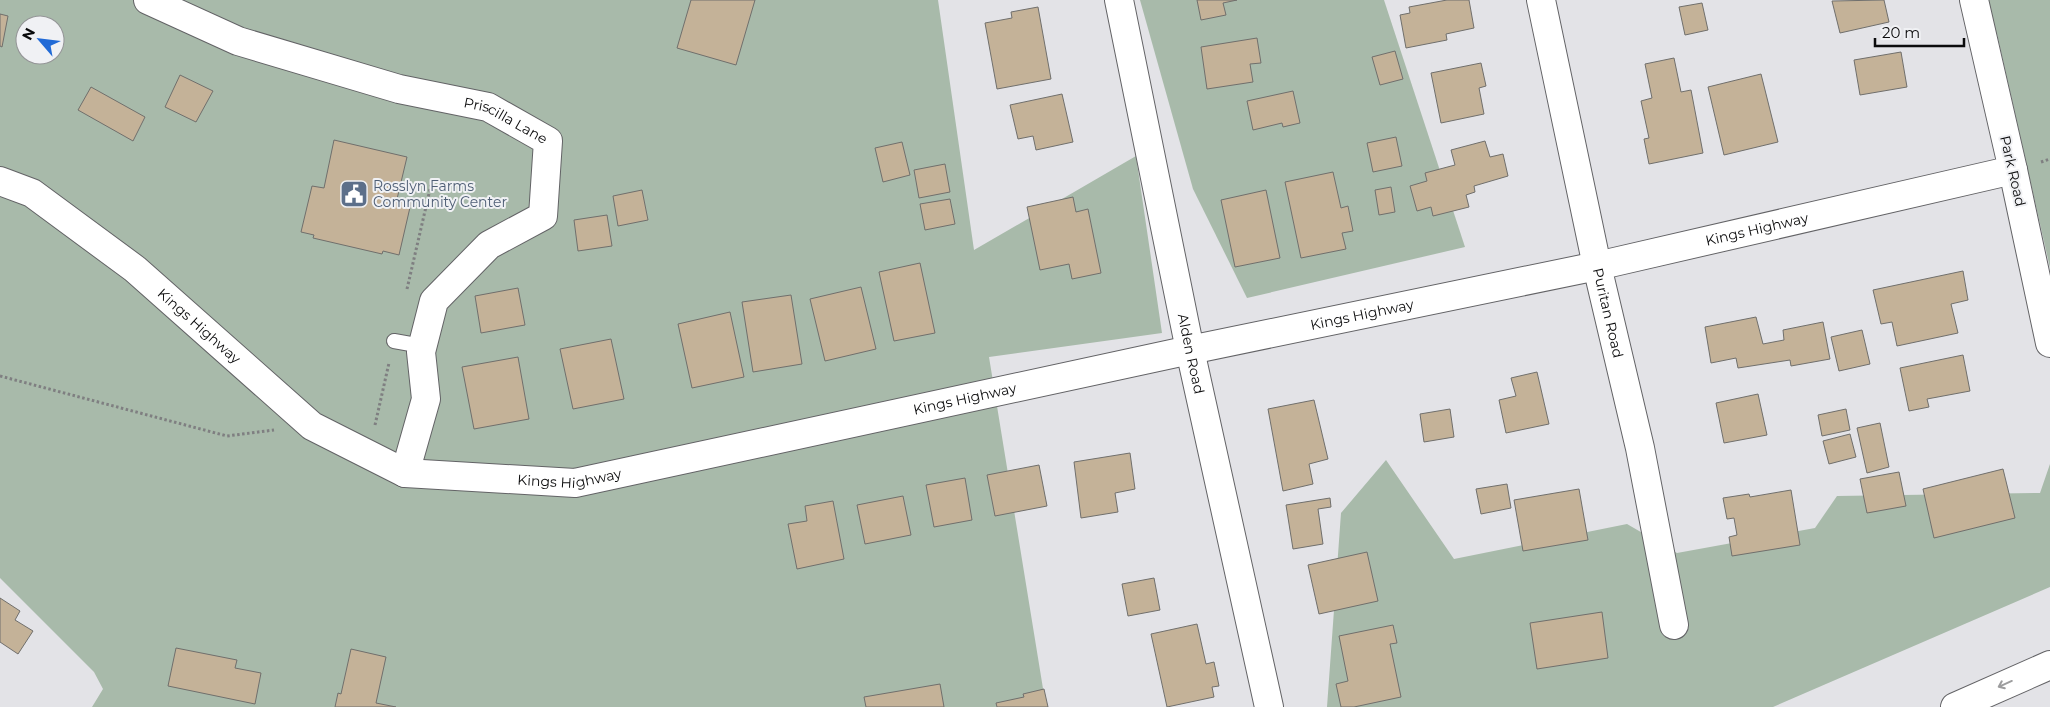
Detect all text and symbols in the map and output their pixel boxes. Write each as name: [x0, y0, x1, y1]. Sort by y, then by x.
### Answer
north arrow: [15, 15, 65, 65]
scale bar: [1875, 15, 1964, 47]
text: 20 m: [1882, 23, 1920, 42]
text: N: [18, 25, 39, 43]
street label: Priscilla Lane: [462, 93, 551, 148]
street label: Park Road: [1996, 134, 2030, 208]
place label: Rosslyn Farms Community Center: [373, 177, 507, 211]
public building icon: Rosslyn Farms Community Center: [339, 179, 369, 209]
street label: Kings Highway: [1704, 208, 1810, 250]
street label: Puritan Road: [1589, 266, 1627, 360]
street label: Kings Highway: [154, 284, 245, 368]
street label: Kings Highway: [1309, 295, 1416, 334]
street label: Alden Road: [1174, 312, 1208, 396]
street label: Kings Highway: [911, 379, 1018, 419]
street label: Kings Highway: [517, 464, 623, 492]
one-way arrow: [1998, 680, 2013, 690]

